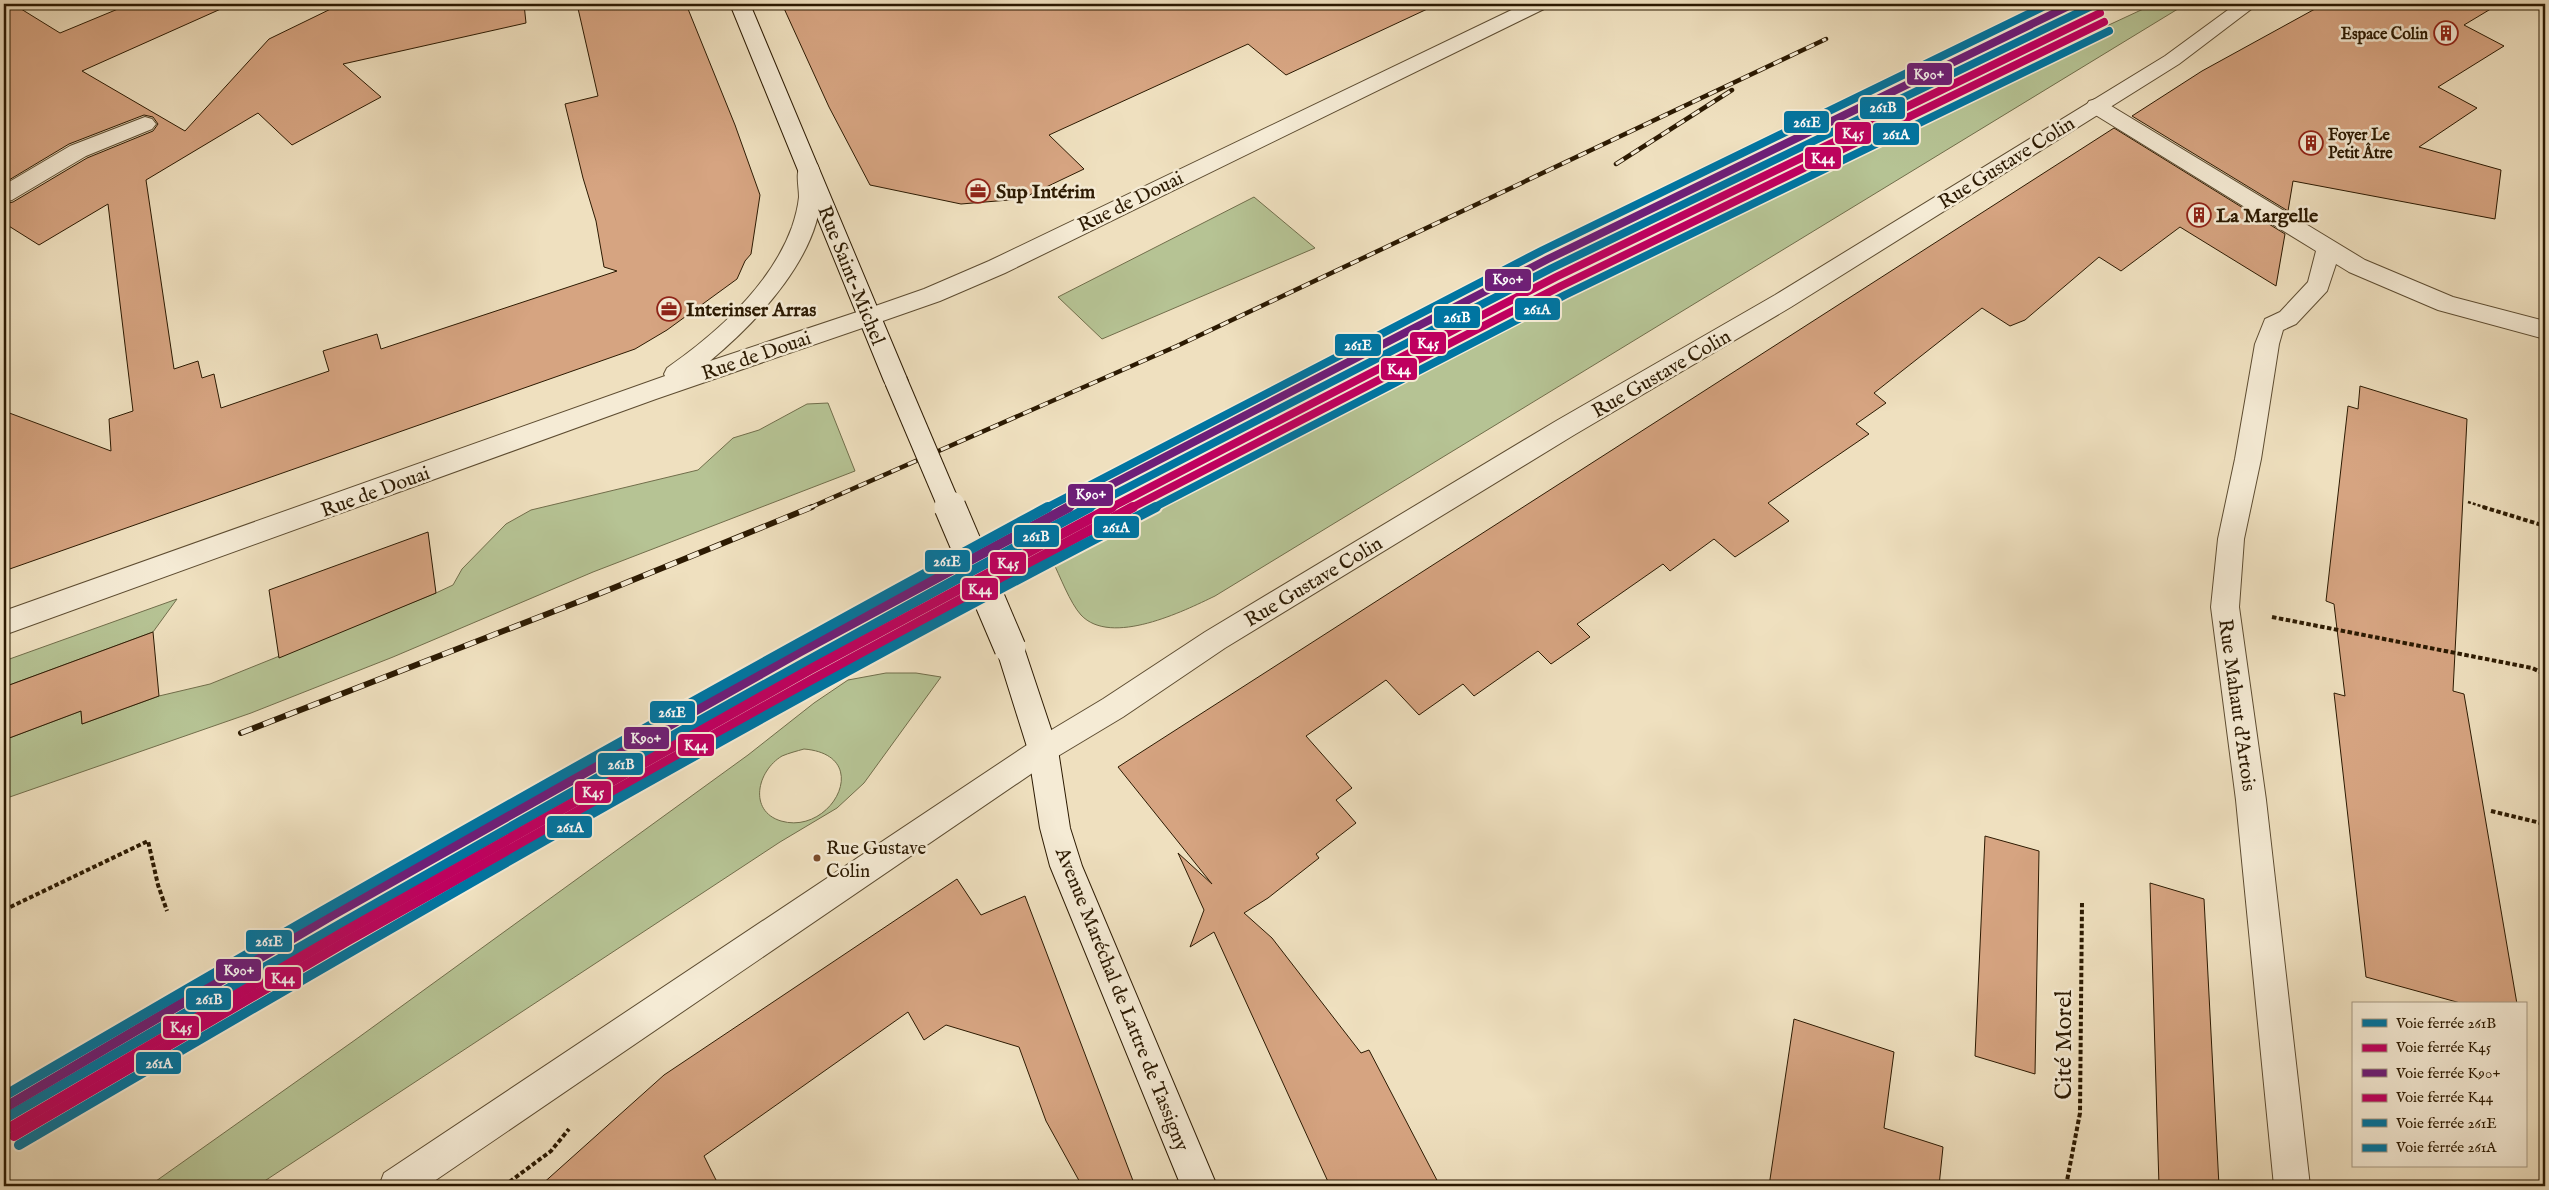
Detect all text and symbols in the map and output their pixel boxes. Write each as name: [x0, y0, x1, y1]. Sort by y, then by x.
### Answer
building icon: Espace Colin: [2433, 20, 2459, 46]
place label: Espace Colin: [2341, 25, 2428, 45]
line badge: K90+: [1906, 62, 1953, 86]
text: K90+: [1914, 66, 1945, 84]
line badge: 261B: [1859, 96, 1906, 120]
text: 261B: [1870, 99, 1896, 117]
line badge: 261E: [1783, 110, 1830, 134]
street label: Rue Gustave Colin: [1934, 111, 2080, 215]
text: 261E: [1793, 114, 1821, 132]
line badge: K45: [1834, 121, 1872, 145]
line badge: 261A: [1872, 122, 1920, 146]
text: K45: [1842, 125, 1864, 143]
text: 261A: [1882, 126, 1911, 144]
place label: Foyer Le Petit Âtre: [2328, 126, 2393, 164]
building icon: Foyer Le Petit Âtre: [2298, 130, 2324, 156]
line badge: K44: [1804, 146, 1842, 170]
text: K44: [1811, 150, 1836, 168]
street label: Rue de Douai: [1074, 166, 1188, 239]
office icon: Sup Intérim: [965, 178, 991, 204]
place label: Sup Intérim: [996, 180, 1096, 205]
street label: Rue Saint-Michel: [811, 202, 890, 349]
building icon: La Margelle: [2186, 202, 2212, 228]
place label: La Margelle: [2216, 204, 2319, 229]
line badge: K90+: [1484, 268, 1532, 292]
text: K90+: [1493, 271, 1524, 289]
office icon: Interinser Arras: [656, 296, 682, 322]
line badge: 261A: [1514, 297, 1561, 321]
place label: Interinser Arras: [686, 298, 816, 323]
text: 261A: [1523, 301, 1552, 319]
line badge: 261B: [1433, 305, 1481, 329]
text: 261B: [1444, 309, 1470, 327]
street label: Rue Gustave Colin: [1588, 324, 1736, 424]
street label: Rue de Douai: [698, 326, 815, 387]
line badge: K45: [1409, 331, 1447, 355]
line badge: 261E: [1334, 333, 1382, 357]
text: K45: [1417, 335, 1439, 353]
text: 261E: [1344, 337, 1372, 355]
line badge: K44: [1380, 357, 1418, 381]
text: K44: [1387, 361, 1412, 379]
street label: Rue de Douai: [317, 461, 434, 524]
line badge: K90+: [1067, 483, 1114, 507]
text: K90+: [1076, 486, 1107, 504]
line badge: 261A: [1093, 515, 1140, 539]
text: 261A: [1102, 519, 1131, 537]
line badge: 261B: [1013, 524, 1060, 548]
text: 261B: [1023, 528, 1049, 546]
street label: Rue Gustave Colin: [1240, 531, 1388, 633]
line badge: 261E: [924, 549, 971, 573]
line badge: K45: [989, 551, 1027, 575]
text: 261E: [933, 553, 961, 571]
text: K45: [997, 555, 1019, 573]
line badge: K44: [961, 577, 999, 601]
text: K44: [968, 581, 993, 599]
street label: Rue Mahaut d'Artois: [2212, 618, 2261, 793]
line badge: 261E: [649, 700, 696, 724]
text: 261E: [658, 704, 686, 722]
line badge: K90+: [623, 726, 670, 750]
text: K90+: [631, 730, 662, 748]
line badge: K44: [677, 733, 715, 757]
text: K44: [684, 737, 709, 755]
line badge: 261B: [597, 752, 644, 776]
text: 261B: [608, 756, 634, 774]
line badge: K45: [574, 780, 612, 804]
text: K45: [582, 784, 604, 802]
line badge: 261A: [546, 815, 593, 839]
text: 261A: [556, 819, 585, 837]
place label: Rue Gustave Colin: [826, 837, 927, 884]
street label: Avenue Maréchal de Lattre de Tassigny: [1049, 843, 1194, 1155]
marker: Rue Gustave Colin: [812, 853, 822, 863]
line badge: 261E: [245, 929, 293, 953]
text: 261E: [255, 933, 283, 951]
line badge: K90+: [215, 958, 262, 982]
text: K90+: [224, 962, 255, 980]
line badge: K44: [264, 966, 302, 990]
text: K44: [271, 970, 296, 988]
line badge: 261B: [185, 987, 232, 1011]
street label: Cité Morel: [2049, 990, 2080, 1100]
text: 261B: [196, 991, 222, 1009]
legend: [2352, 1002, 2526, 1168]
text: Voie ferrée 261B: [2395, 1014, 2496, 1033]
line badge: K45: [162, 1015, 200, 1039]
text: K45: [170, 1019, 192, 1037]
text: Voie ferrée K45: [2395, 1038, 2492, 1057]
line badge: 261A: [135, 1051, 182, 1075]
text: 261A: [145, 1055, 174, 1073]
text: Voie ferrée K90+: [2395, 1064, 2501, 1083]
text: Voie ferrée K44: [2395, 1088, 2494, 1107]
text: Voie ferrée 261E: [2395, 1114, 2497, 1133]
text: Voie ferrée 261A: [2395, 1138, 2497, 1157]

